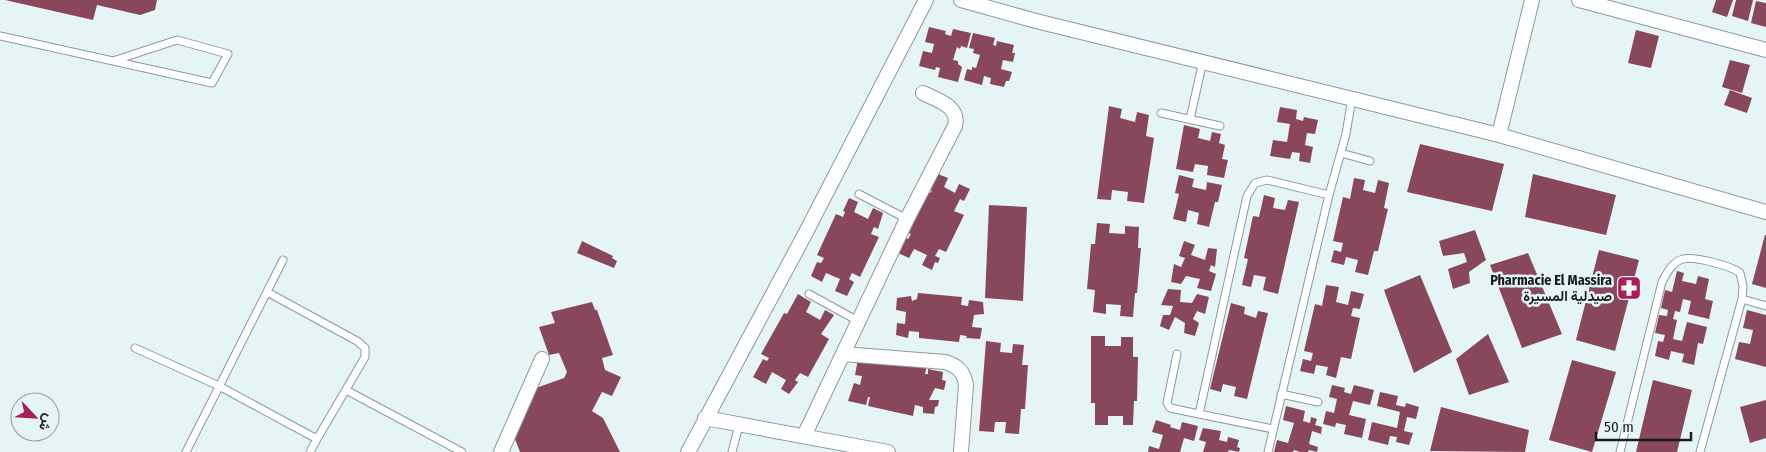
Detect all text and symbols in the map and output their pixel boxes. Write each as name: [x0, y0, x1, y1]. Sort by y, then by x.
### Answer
place label: Pharmacie El Massira صيدلية المسيرة: [1490, 272, 1612, 305]
pharmacy icon: Pharmacie El Massira صيدلية المسيرة: [1616, 275, 1642, 301]
north arrow: [10, 392, 60, 442]
scale bar: [1596, 410, 1691, 442]
text: ش: [35, 411, 58, 434]
text: 50 m: [1604, 418, 1634, 436]

